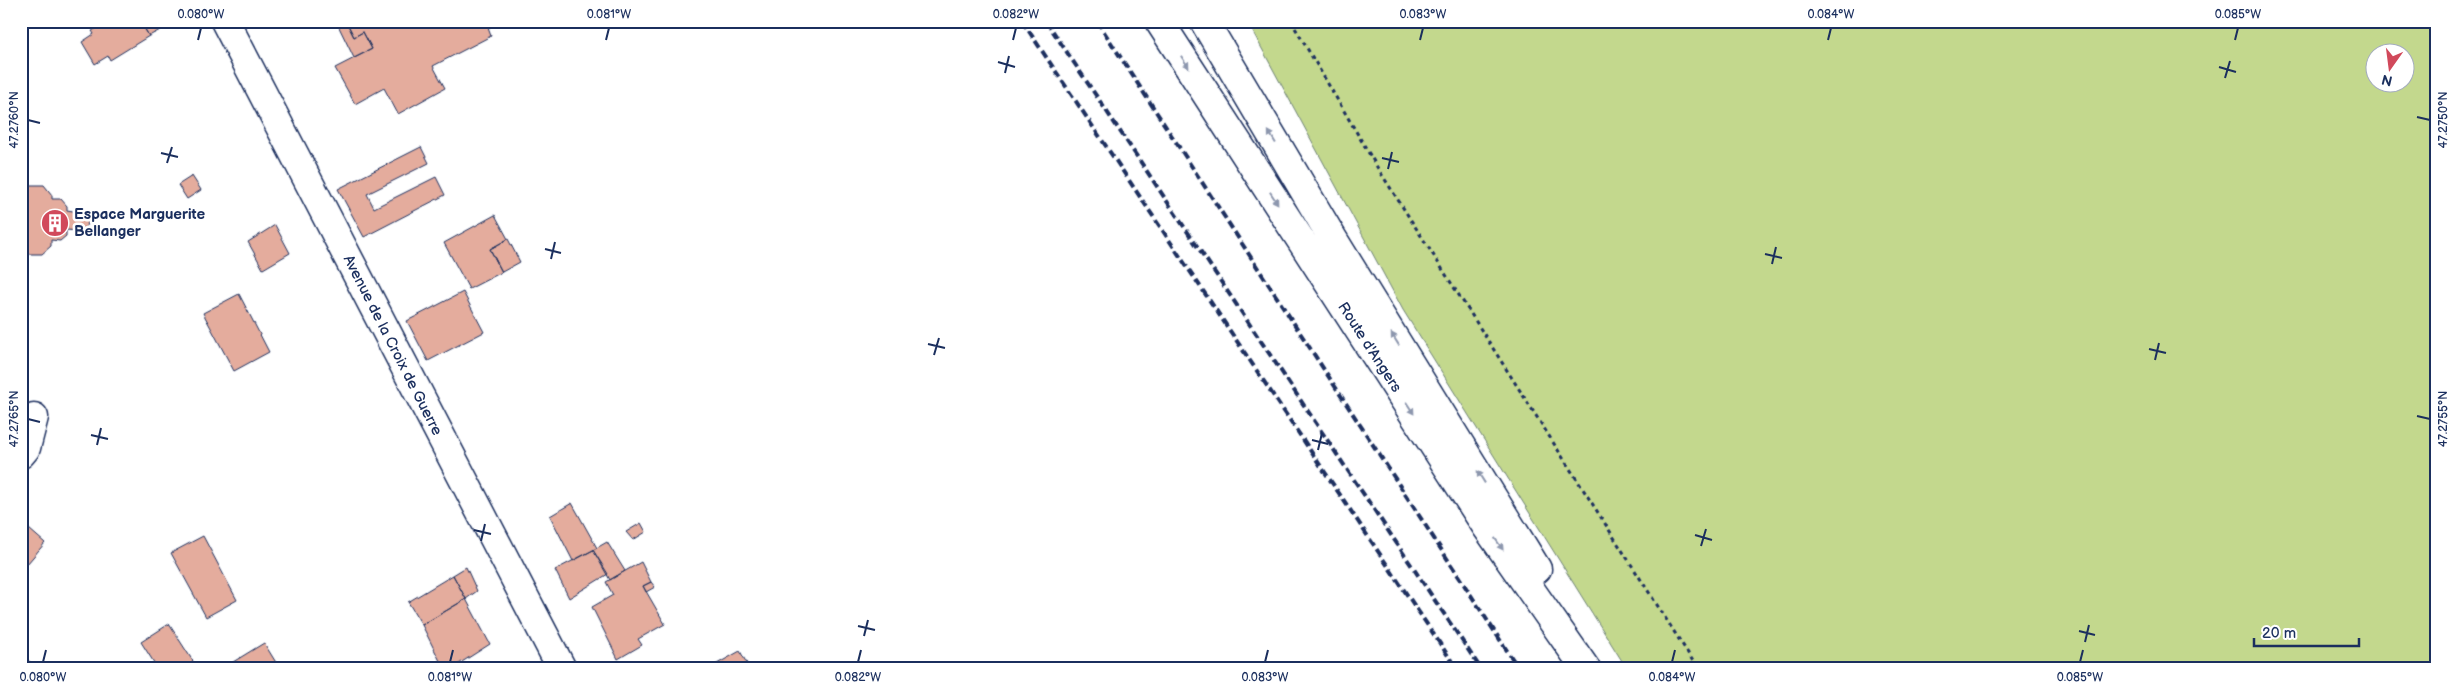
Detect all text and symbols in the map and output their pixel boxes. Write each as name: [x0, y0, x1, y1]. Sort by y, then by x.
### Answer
text: 0.080°W: [178, 7, 225, 22]
text: 0.081°W: [587, 7, 631, 22]
text: 0.082°W: [993, 7, 1039, 22]
text: 0.083°W: [1399, 7, 1447, 22]
text: 0.084°W: [1808, 7, 1854, 22]
text: 0.085°W: [2215, 7, 2261, 22]
north arrow: [2364, 42, 2414, 92]
one-way arrow: [1180, 55, 1190, 69]
text: N: [2380, 71, 2394, 90]
text: 47.2760°N: [7, 91, 22, 149]
text: 47.2750°N: [2436, 91, 2451, 149]
one-way arrow: [1268, 130, 1277, 143]
one-way arrow: [1269, 192, 1278, 205]
place label: Espace Marguerite Bellanger: [74, 205, 205, 241]
building icon: Espace Marguerite Bellanger: [40, 208, 70, 238]
street label: Avenue de la Croix de Guerre: [339, 252, 446, 439]
street label: Route d'Angers: [1333, 299, 1406, 396]
one-way arrow: [1391, 332, 1400, 345]
text: 47.2765°N: [7, 390, 22, 448]
text: 47.2755°N: [2436, 391, 2451, 447]
one-way arrow: [1405, 401, 1415, 415]
one-way arrow: [1476, 470, 1486, 483]
one-way arrow: [1494, 537, 1504, 551]
scale bar: [2254, 615, 2360, 647]
text: 20 m: [2262, 624, 2296, 643]
text: 0.080°W: [20, 670, 67, 685]
text: 0.081°W: [428, 670, 472, 685]
text: 0.082°W: [835, 670, 881, 685]
text: 0.083°W: [1241, 670, 1289, 685]
text: 0.084°W: [1649, 670, 1695, 685]
text: 0.085°W: [2057, 670, 2103, 685]

